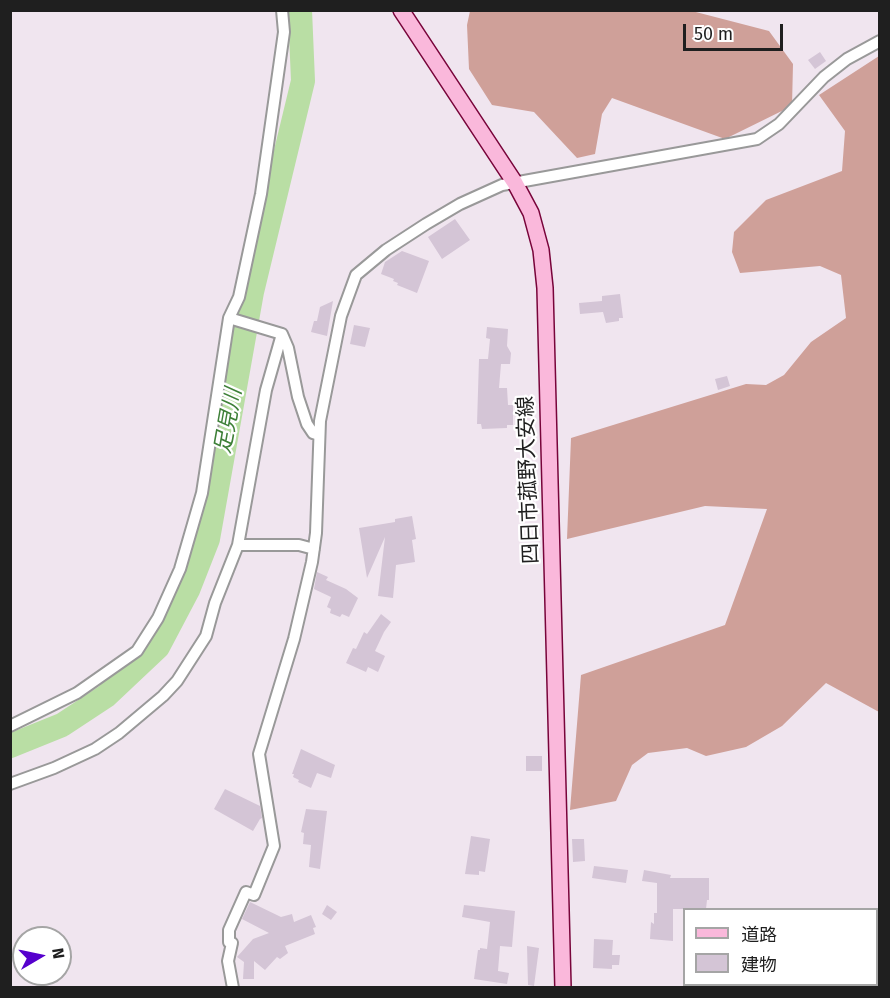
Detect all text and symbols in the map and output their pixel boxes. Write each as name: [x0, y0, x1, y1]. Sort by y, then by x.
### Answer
scale bar: [686, 12, 786, 50]
text: 50 m: [694, 23, 733, 45]
water label: 足見川: [210, 386, 248, 456]
street label: 四日市菰野大安線: [513, 396, 545, 564]
legend: [683, 908, 878, 986]
text: 道路: [741, 924, 777, 946]
north arrow: [12, 926, 72, 986]
text: N: [48, 947, 69, 960]
text: 建物: [741, 954, 777, 976]

